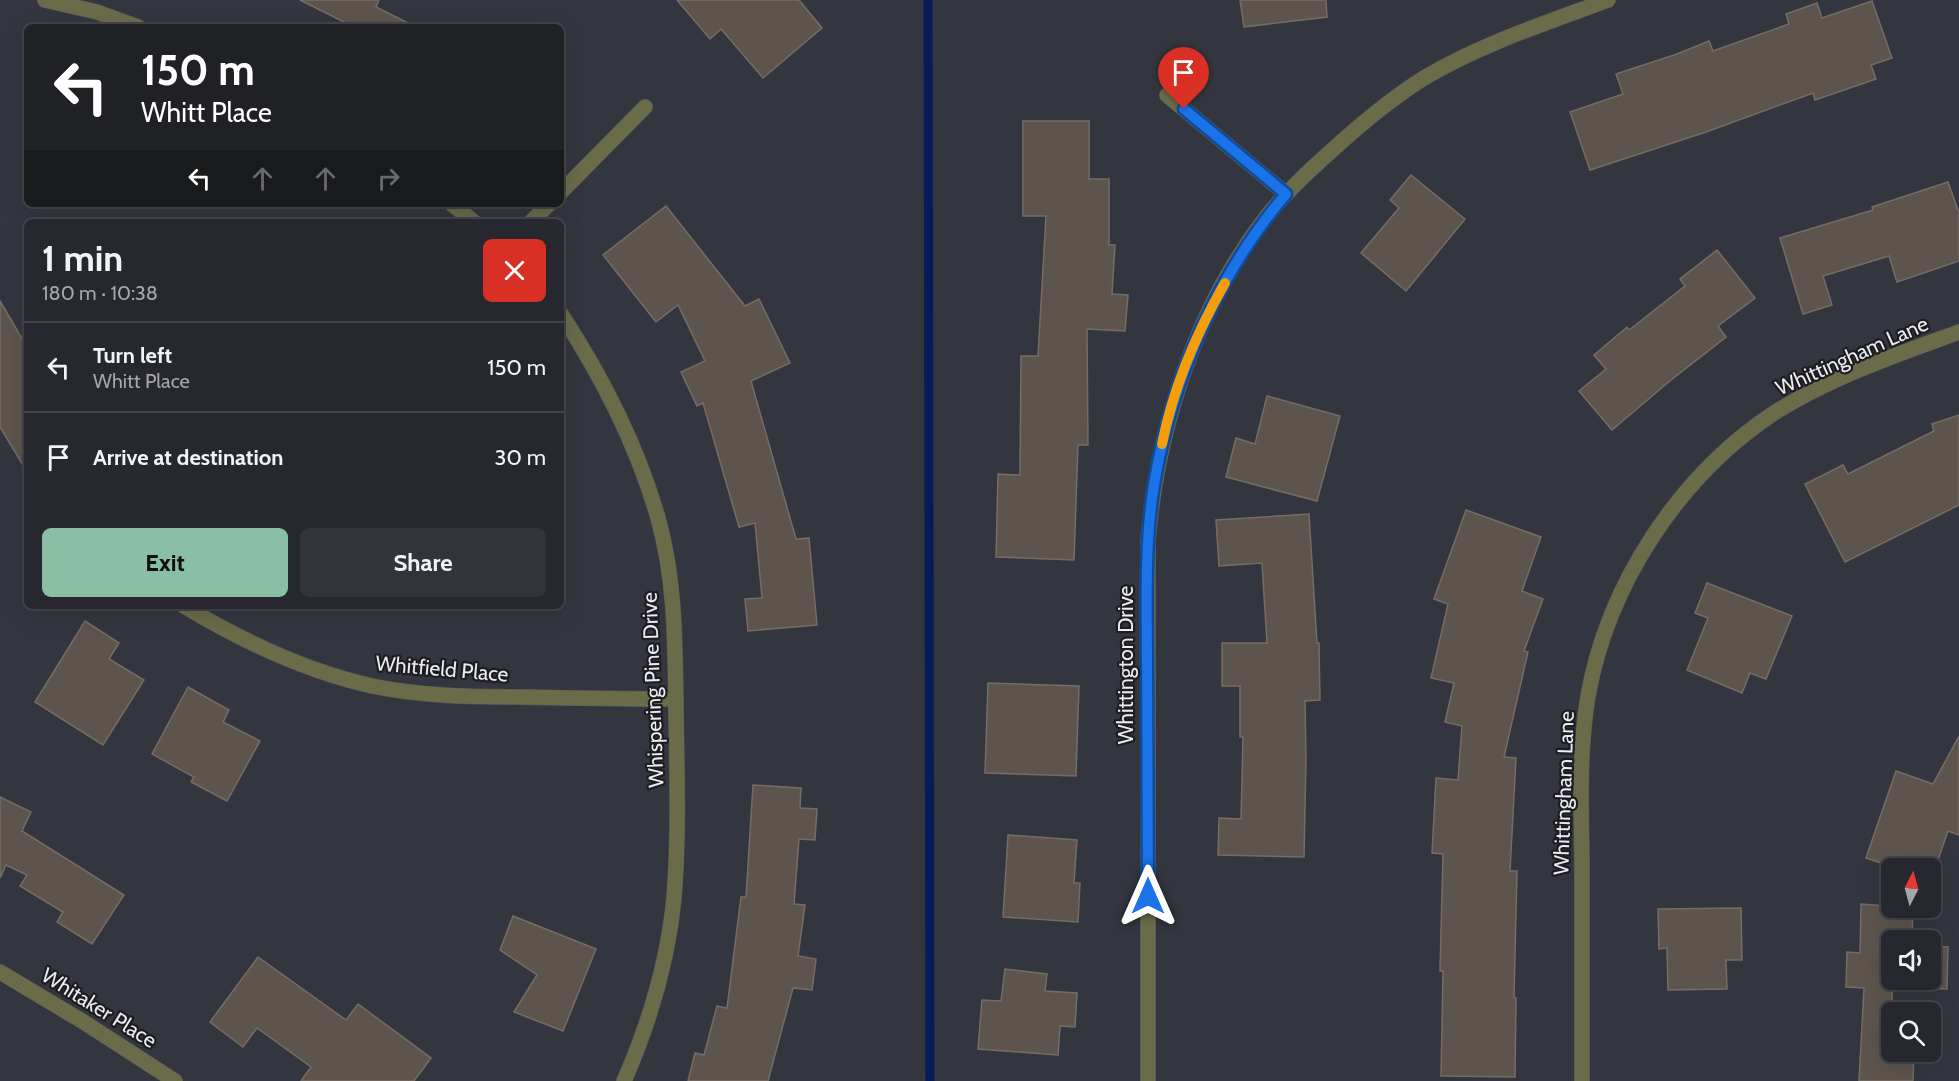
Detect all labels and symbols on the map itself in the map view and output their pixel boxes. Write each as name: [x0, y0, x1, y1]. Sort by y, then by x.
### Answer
pin: [1158, 47, 1209, 109]
street label: Whittingham Lane: [1772, 311, 1932, 400]
street label: Whittington Drive: [1113, 585, 1138, 744]
street label: Whispering Pine Drive: [637, 592, 668, 788]
street label: Whitfield Place: [375, 650, 510, 687]
street label: Whittingham Lane: [1548, 710, 1579, 875]
north arrow: [1881, 858, 1941, 918]
position arrow: [1116, 864, 1180, 928]
street label: Whitaker Place: [37, 962, 162, 1053]

